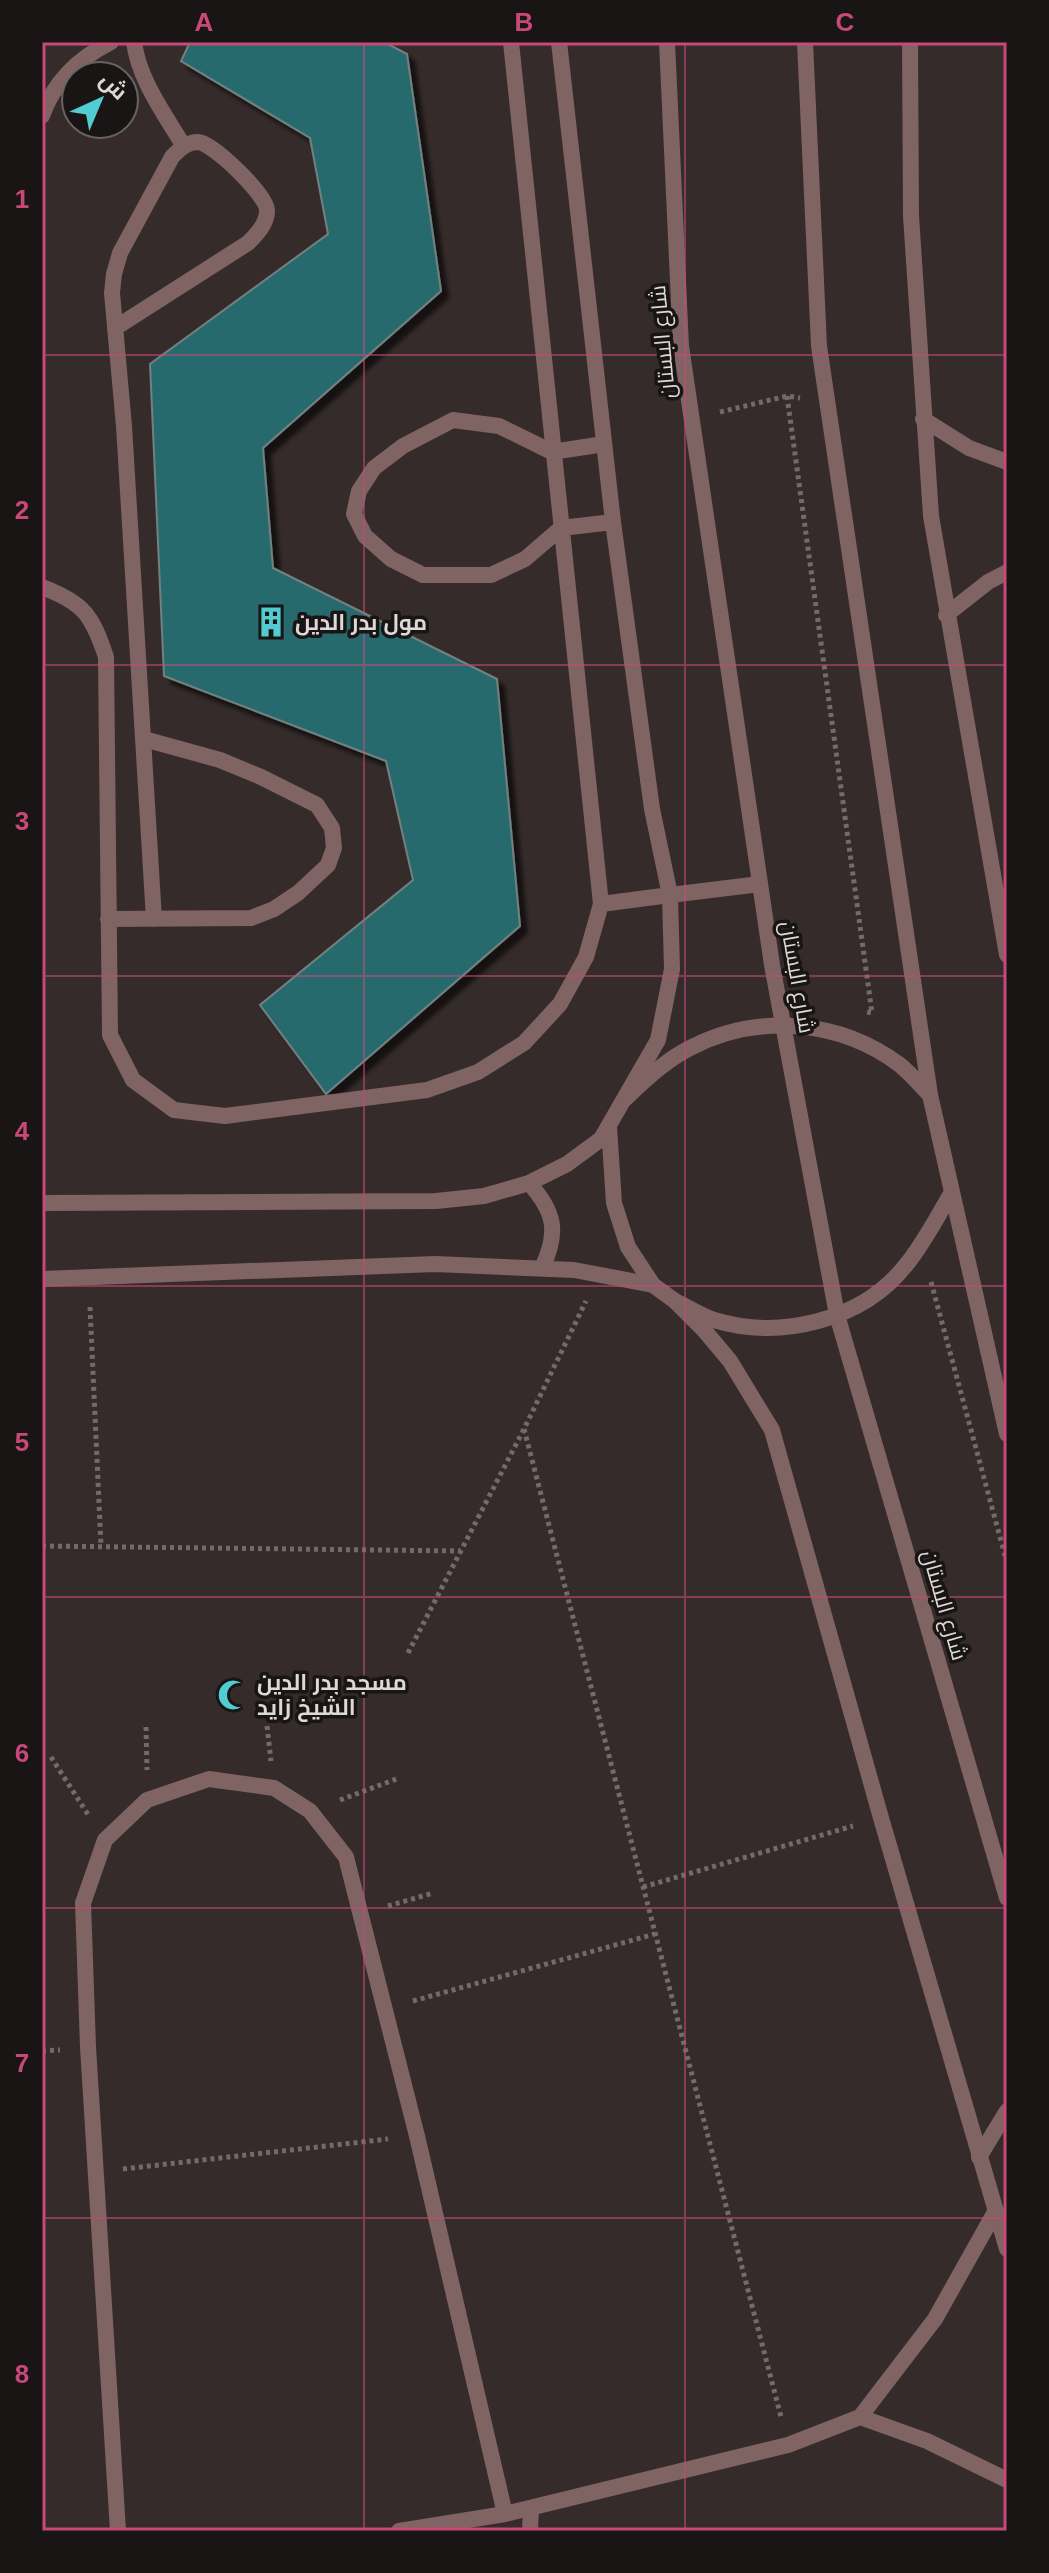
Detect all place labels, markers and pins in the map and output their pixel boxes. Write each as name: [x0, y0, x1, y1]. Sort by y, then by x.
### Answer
building icon: مول بدر الدين: [254, 605, 288, 639]
place label: مول بدر الدين: [295, 610, 427, 636]
place label: مسجد بدر الدين الشيخ زايد: [257, 1670, 407, 1722]
mosque icon: مسجد بدر الدين الشيخ زايد: [216, 1678, 250, 1712]

